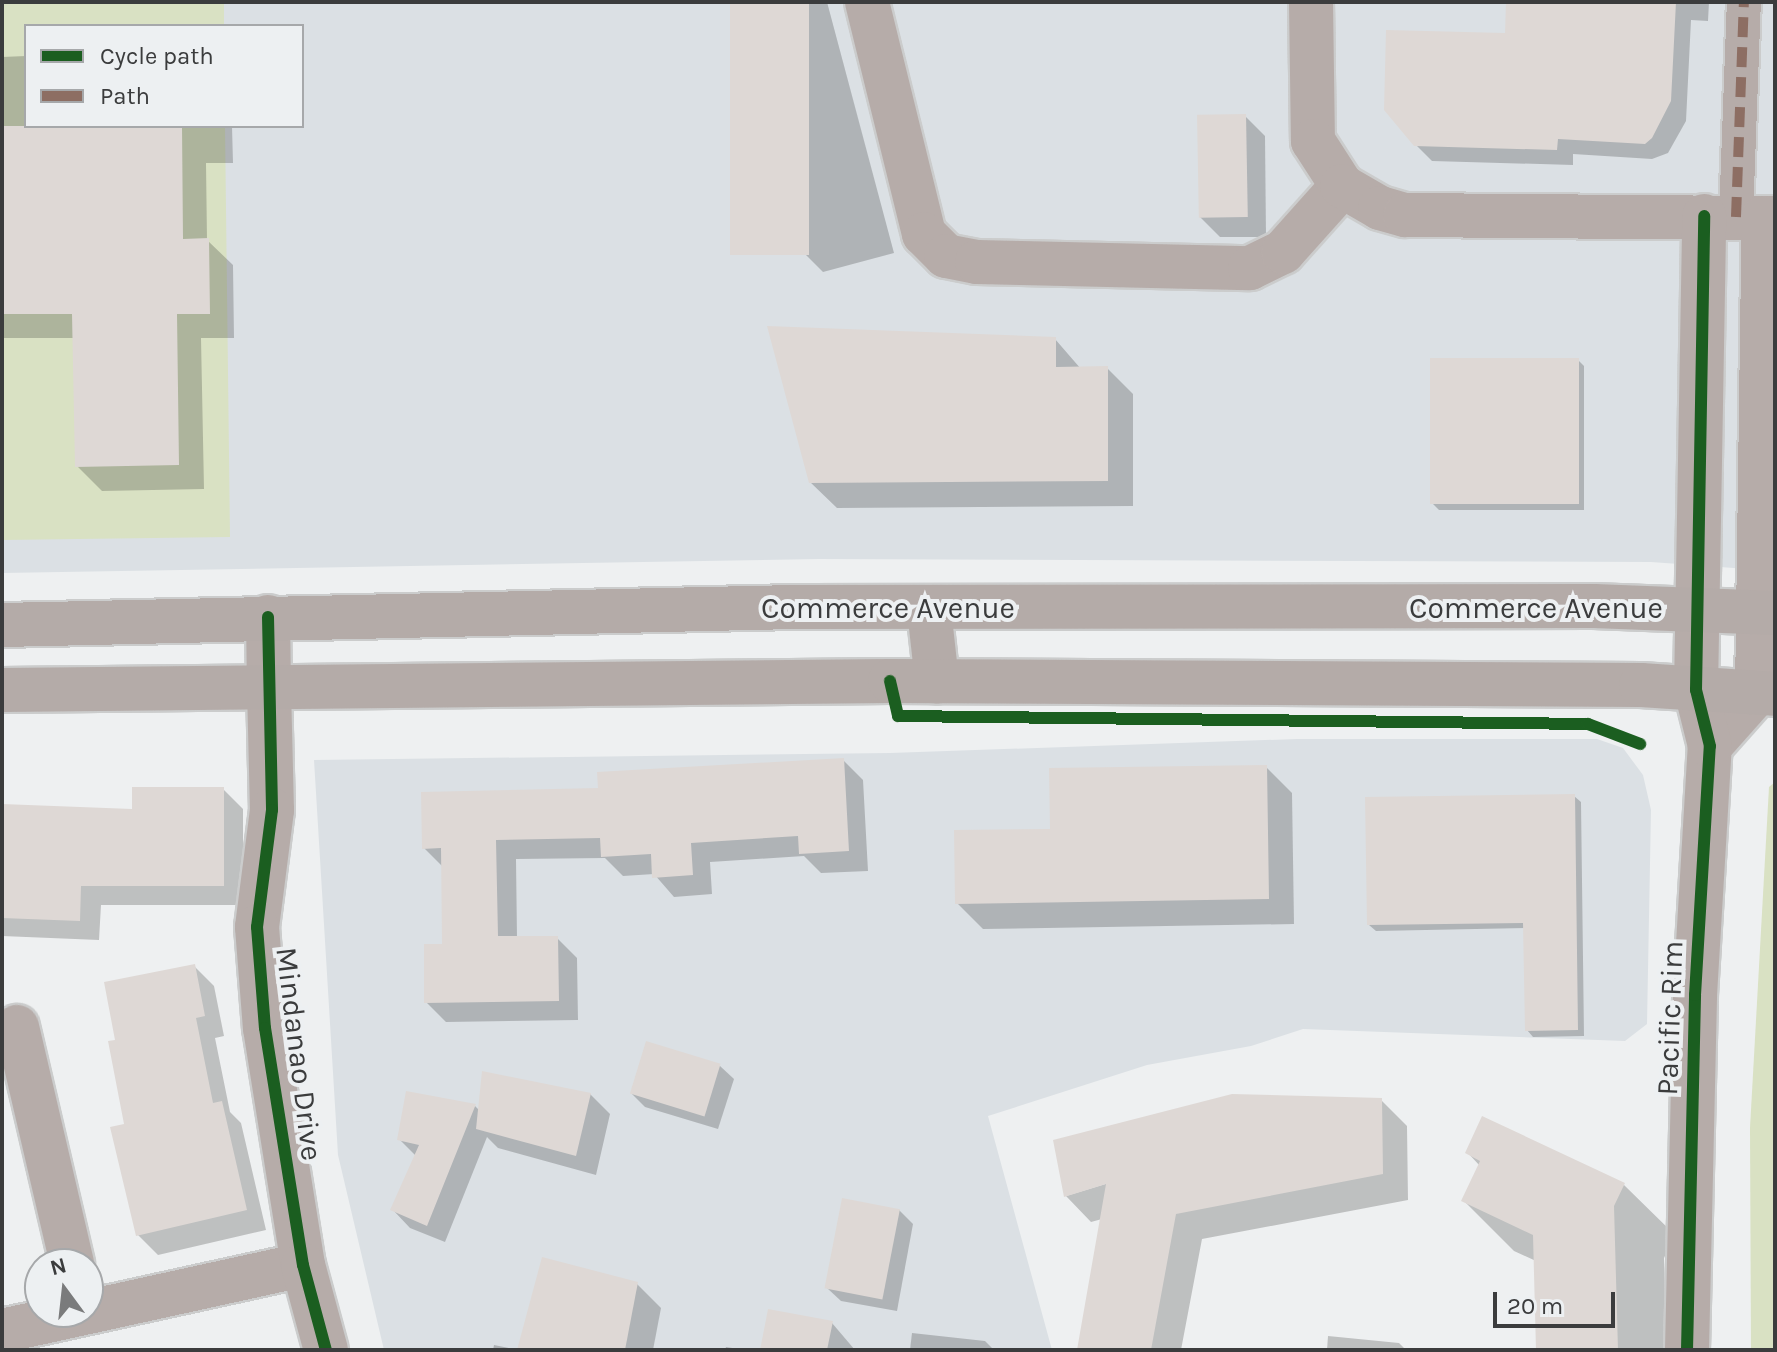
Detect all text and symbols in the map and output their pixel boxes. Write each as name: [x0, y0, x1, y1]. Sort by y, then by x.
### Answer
legend: [24, 24, 304, 128]
text: Cycle path: [100, 42, 214, 70]
text: Path: [100, 82, 150, 110]
street label: Commerce Avenue: [761, 590, 1015, 626]
street label: Commerce Avenue: [1409, 590, 1663, 626]
street label: Pacific Rim: [1649, 940, 1691, 1096]
street label: Mindanao Drive: [268, 945, 330, 1163]
north arrow: [24, 1248, 104, 1328]
text: N: [47, 1252, 69, 1281]
scale bar: [1497, 1276, 1619, 1326]
text: 20 m: [1507, 1292, 1563, 1320]

